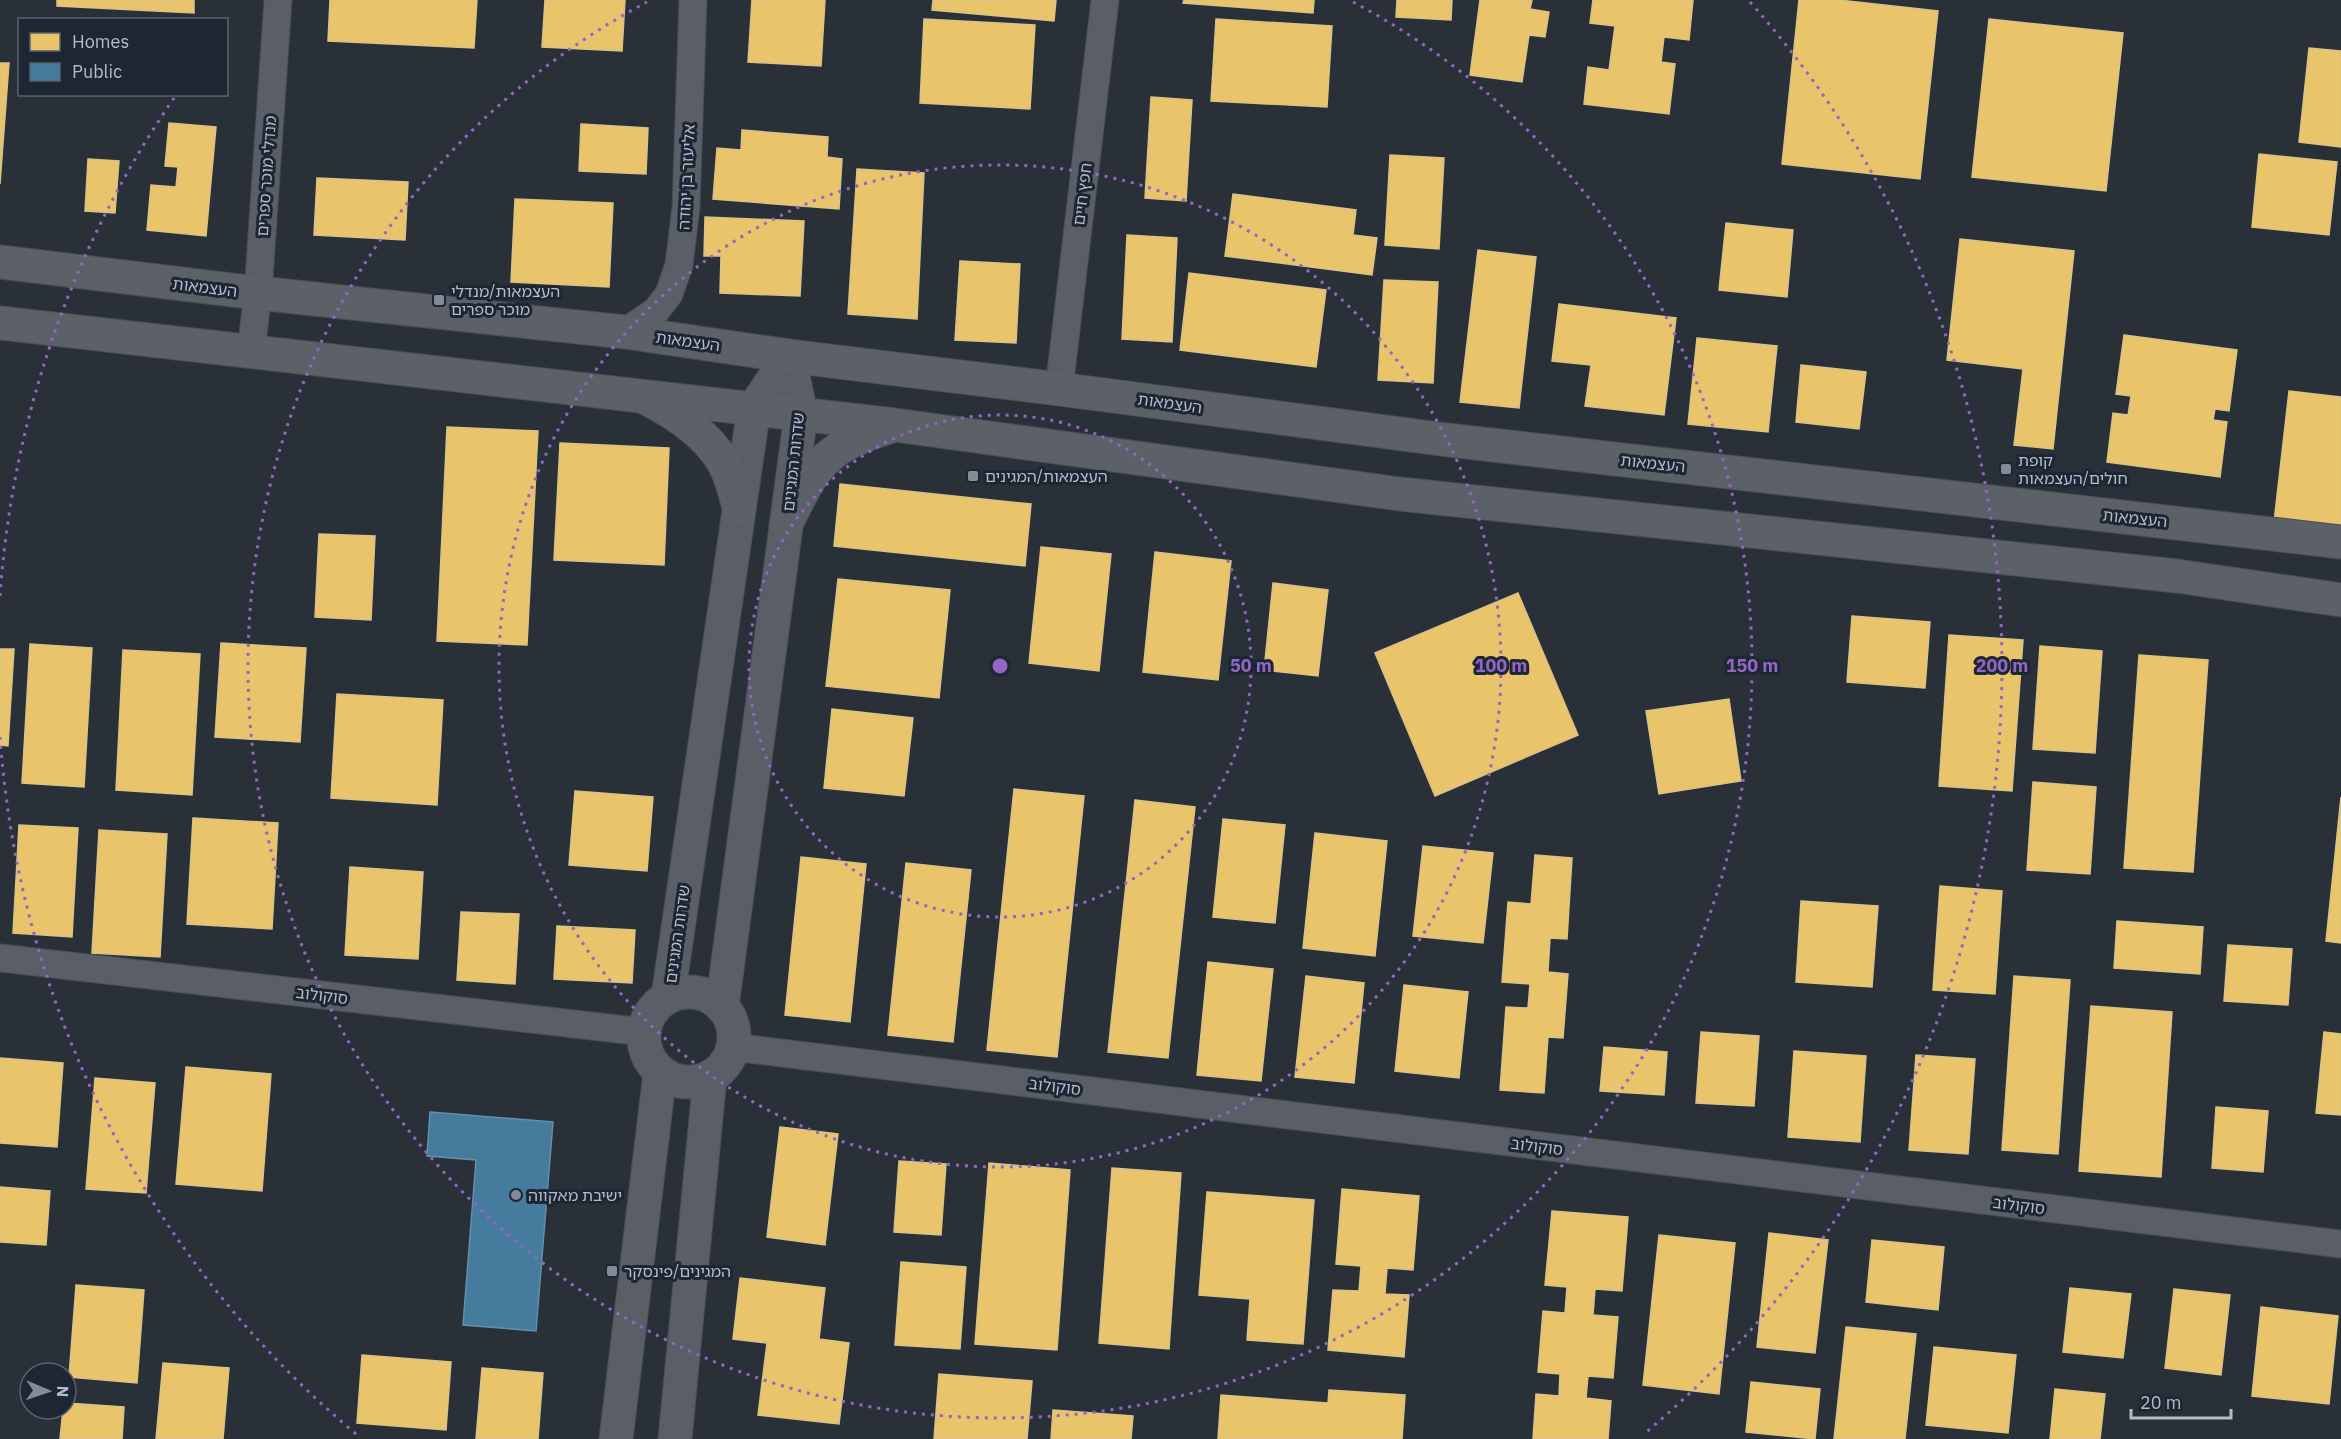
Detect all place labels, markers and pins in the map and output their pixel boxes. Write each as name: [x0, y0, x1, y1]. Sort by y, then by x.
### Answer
place label: העצמאות/מנדלי מוכר ספרים: [451, 281, 560, 319]
marker: העצמאות/מנדלי מוכר ספרים: [432, 293, 446, 307]
place label: קופת חולים/העצמאות: [2018, 450, 2128, 488]
marker: קופת חולים/העצמאות: [1999, 462, 2013, 476]
place label: העצמאות/המגינים: [985, 466, 1108, 486]
marker: העצמאות/המגינים: [966, 469, 980, 483]
centre of rings: [990, 656, 1010, 676]
place label: ישיבת מאקווה: [528, 1185, 622, 1205]
marker: ישיבת מאקווה: [509, 1188, 523, 1202]
place label: המגינים/פינסקר: [624, 1261, 731, 1281]
marker: המגינים/פינסקר: [605, 1264, 619, 1278]

